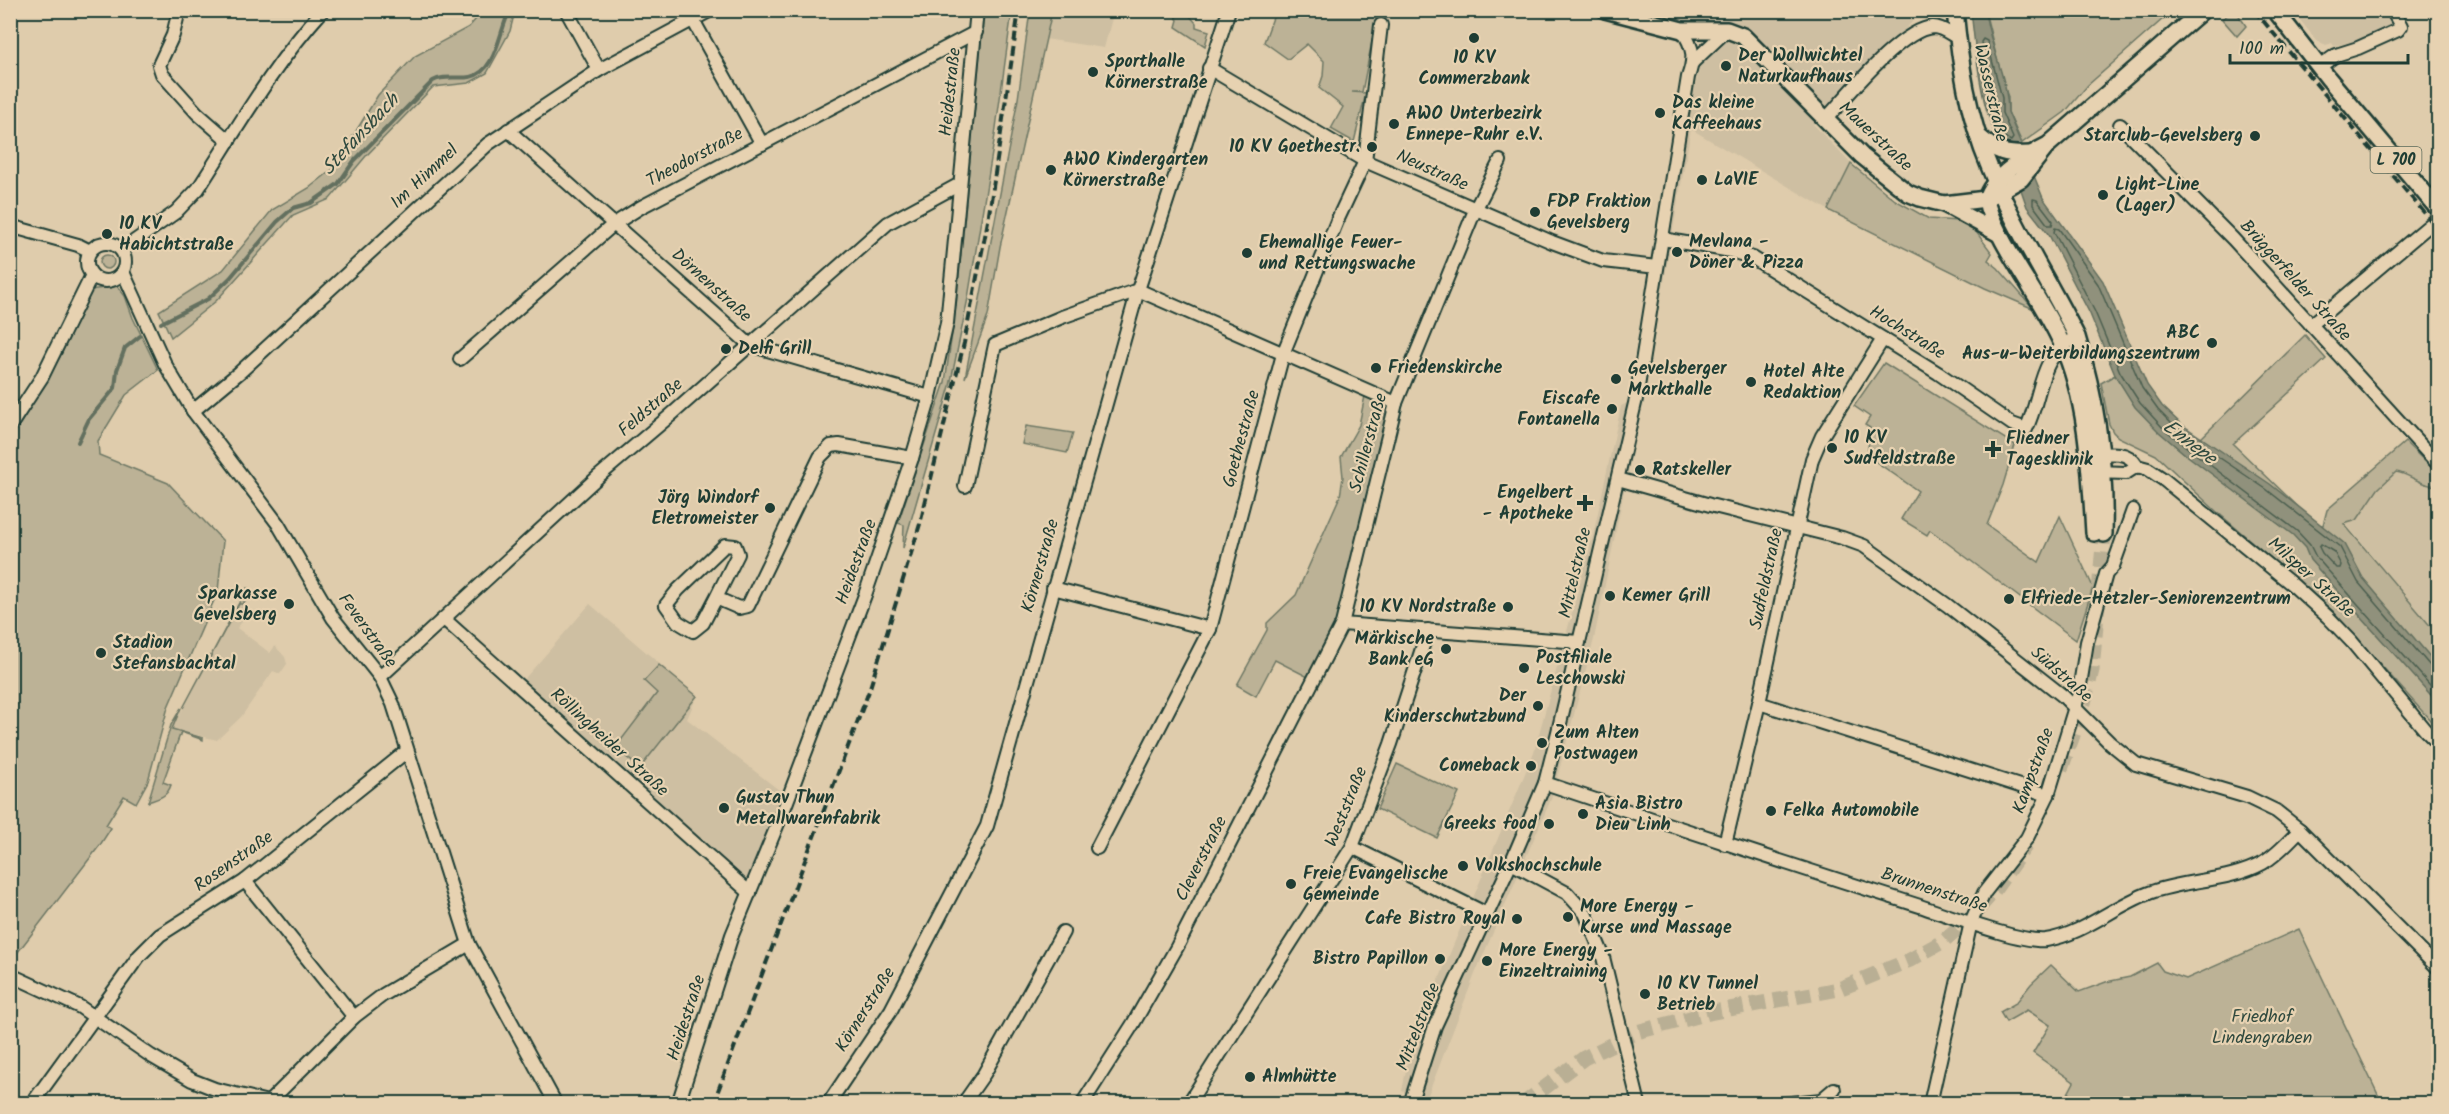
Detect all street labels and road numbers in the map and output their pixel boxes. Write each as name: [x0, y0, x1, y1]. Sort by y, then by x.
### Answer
street label: Wasserstraße: [1965, 41, 2015, 145]
street label: Heidestraße: [932, 46, 970, 138]
street label: Mauerstraße: [1831, 95, 1919, 179]
street label: Theodorstraße: [641, 120, 749, 196]
street label: Im Himmel: [384, 137, 466, 216]
street label: Neustraße: [1391, 142, 1473, 200]
road number: L 700: [2370, 147, 2422, 173]
street label: Brüggerfelder Straße: [2232, 213, 2358, 349]
street label: Dörnenstraße: [664, 242, 758, 330]
street label: Hochstraße: [1863, 298, 1951, 368]
street label: Feldstraße: [612, 371, 690, 445]
street label: Goethestraße: [1215, 387, 1269, 491]
street label: Schillerstraße: [1342, 390, 1396, 496]
street label: Heidestraße: [828, 515, 886, 609]
street label: Körnerstraße: [1014, 516, 1068, 616]
street label: Mittelstraße: [1551, 525, 1601, 621]
street label: Sudfeldstraße: [1742, 526, 1792, 632]
street label: Milsper Straße: [2260, 530, 2362, 626]
street label: Feverstraße: [330, 587, 404, 675]
street label: Südstraße: [2023, 640, 2099, 710]
street label: Röllingheider Straße: [543, 681, 675, 805]
street label: Kampstraße: [2005, 724, 2063, 818]
street label: Weststraße: [1318, 762, 1376, 852]
street label: Cleverstraße: [1168, 811, 1236, 907]
street label: Rosenstraße: [188, 824, 280, 900]
street label: Brunnenstraße: [1877, 860, 1991, 922]
street label: Körnerstraße: [828, 962, 904, 1058]
street label: Heidestraße: [659, 971, 715, 1065]
street label: Mittelstraße: [1389, 979, 1449, 1075]

